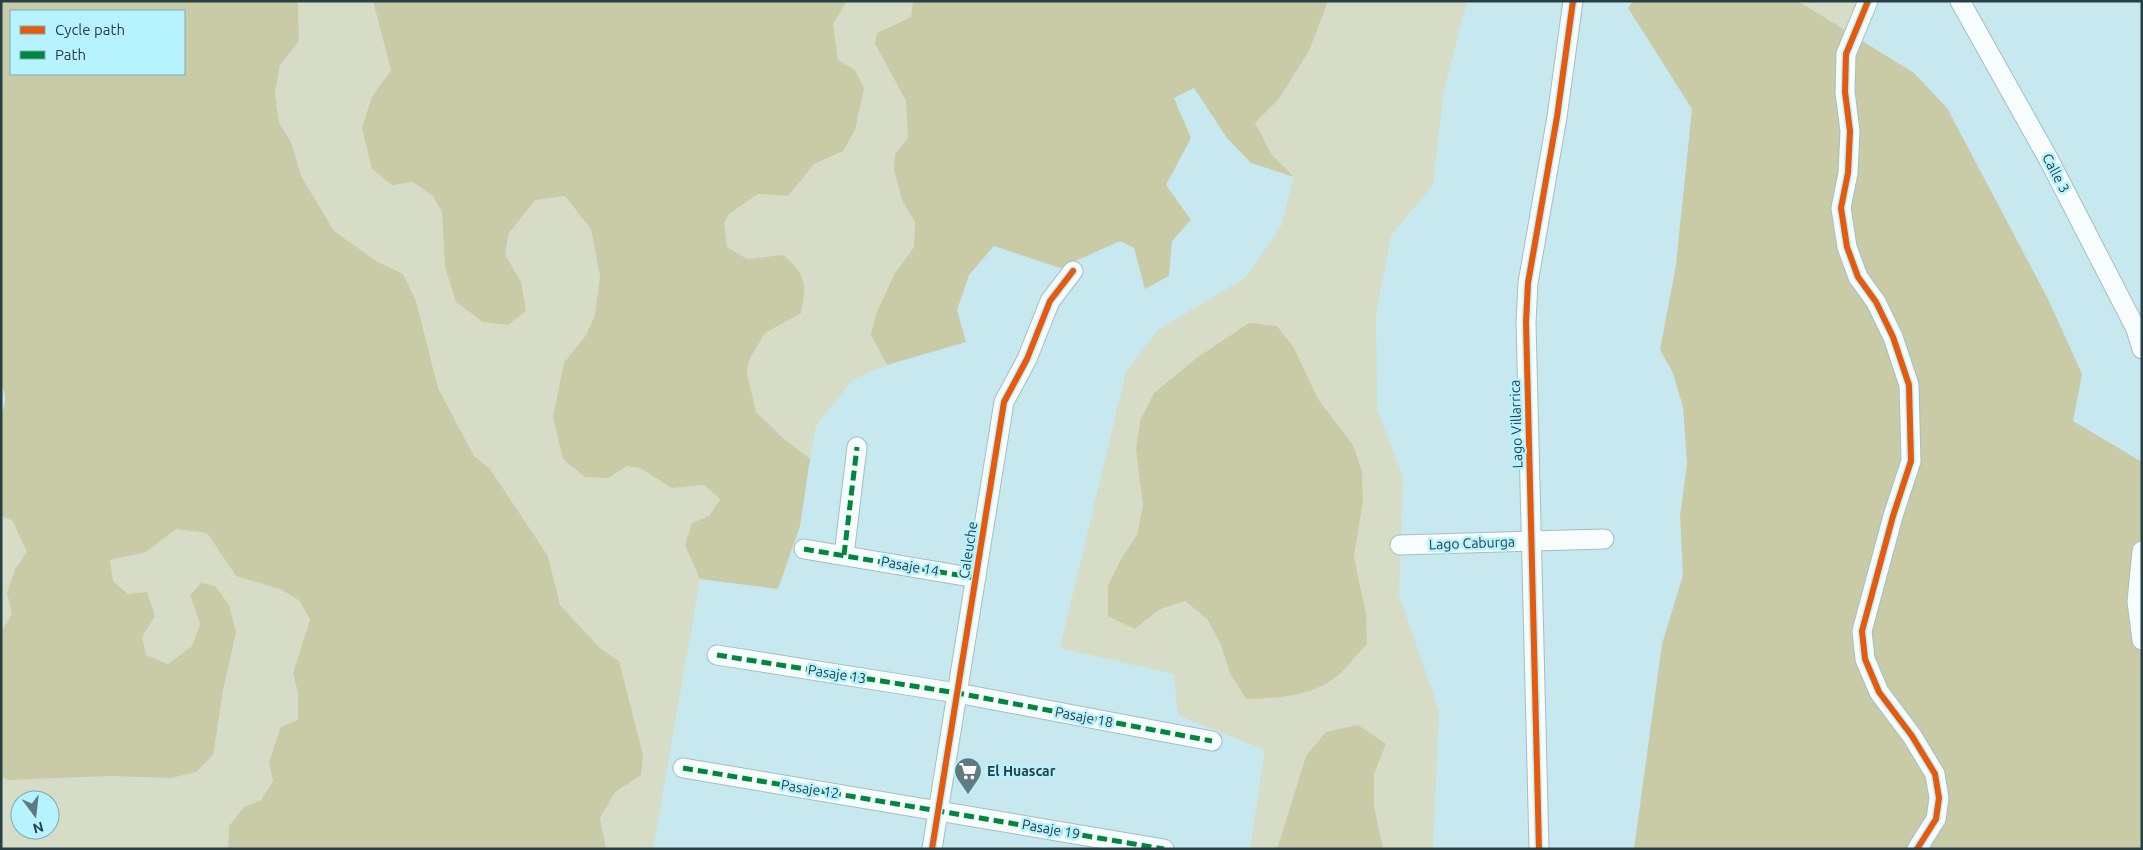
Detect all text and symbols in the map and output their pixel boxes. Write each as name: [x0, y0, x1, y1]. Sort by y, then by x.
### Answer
legend: [10, 10, 185, 75]
text: Cycle path: [55, 21, 125, 38]
text: Path: [55, 46, 86, 63]
street label: Calle 3: [2039, 151, 2073, 195]
street label: Lago Villarrica: [1506, 379, 1526, 469]
street label: Caleuche: [956, 520, 980, 580]
street label: Lago Caburga: [1429, 533, 1515, 553]
street label: Pasaje 14: [880, 553, 940, 579]
street label: Pasaje 13: [807, 661, 867, 687]
street label: Pasaje 18: [1054, 704, 1115, 730]
supermarket icon: El Huascar: [953, 756, 983, 795]
place label: El Huascar: [987, 763, 1056, 779]
street label: Pasaje 12: [780, 776, 840, 802]
north arrow: [10, 790, 60, 840]
street label: Pasaje 19: [1021, 816, 1081, 842]
text: N: [31, 818, 45, 837]

